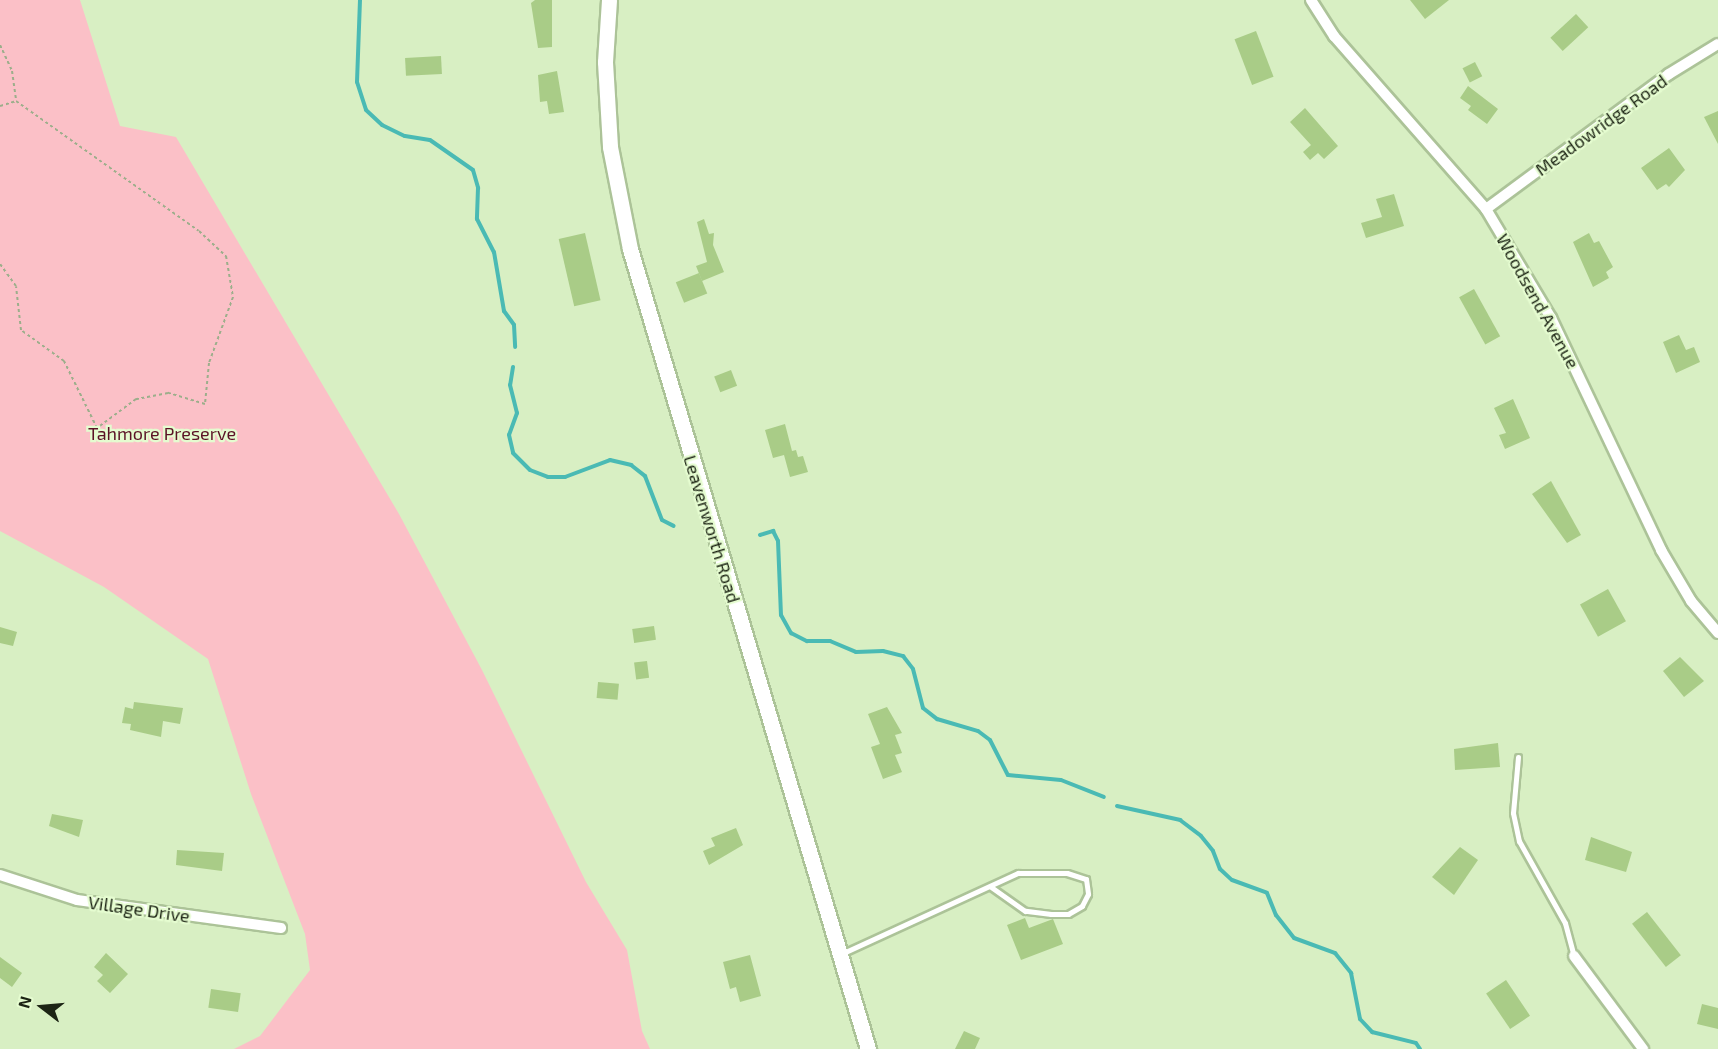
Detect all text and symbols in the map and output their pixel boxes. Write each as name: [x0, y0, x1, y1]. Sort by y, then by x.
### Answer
street label: Meadowridge Road: [1531, 70, 1671, 180]
street label: Woodsend Avenue: [1492, 230, 1584, 372]
park label: Tahmore Preserve: [88, 422, 236, 444]
street label: Leavenworth Road: [679, 453, 745, 605]
street label: Village Drive: [87, 891, 191, 927]
north arrow: [12, 977, 72, 1037]
text: N: [13, 994, 35, 1010]

